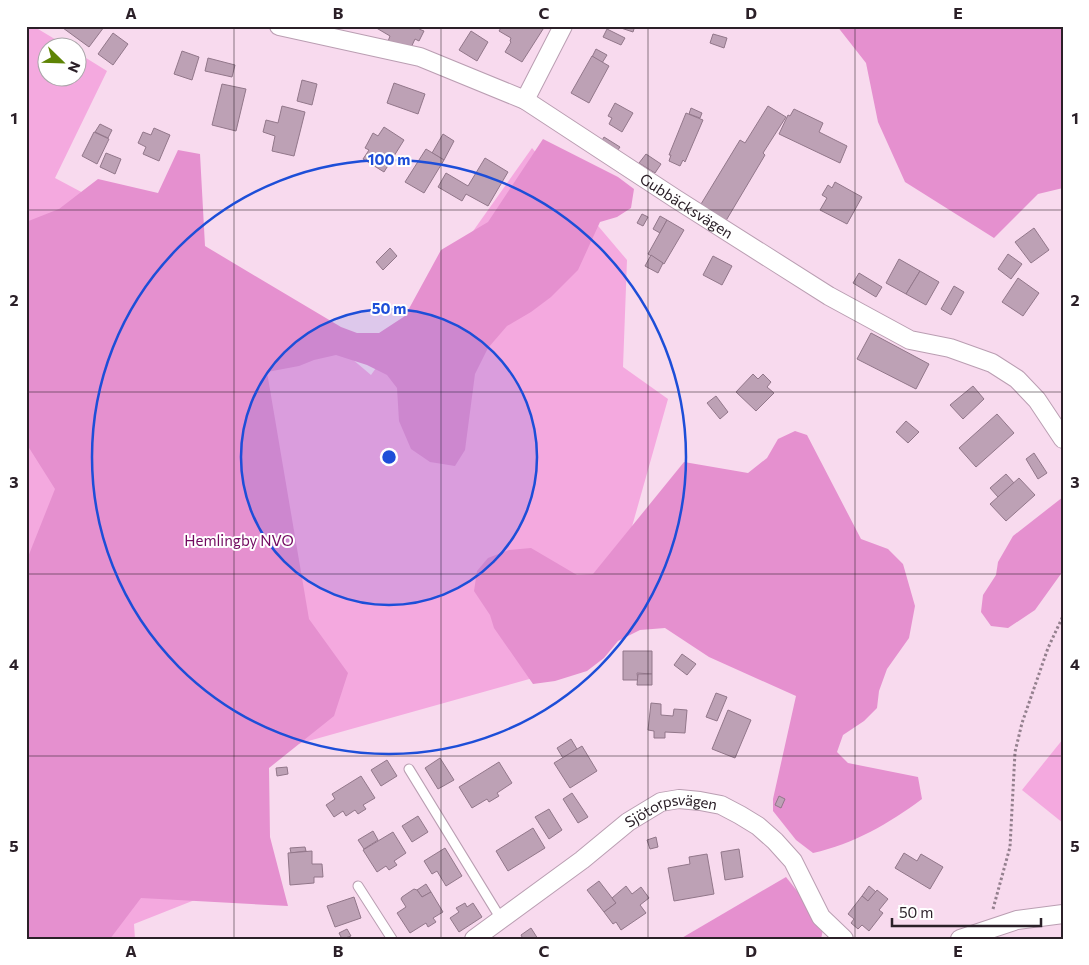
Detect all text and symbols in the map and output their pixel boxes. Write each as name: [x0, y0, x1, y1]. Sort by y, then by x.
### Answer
text: A: [125, 3, 137, 22]
text: B: [333, 3, 344, 22]
text: C: [539, 3, 550, 22]
text: D: [745, 3, 757, 22]
text: E: [953, 3, 963, 22]
north arrow: [38, 38, 88, 88]
text: N: [65, 59, 84, 75]
text: 1: [10, 108, 18, 127]
text: 1: [1071, 108, 1079, 127]
text: 100 m: [368, 150, 410, 168]
street label: Gubbäcksvägen: [637, 169, 737, 242]
text: 2: [9, 290, 19, 309]
text: 2: [1070, 290, 1080, 309]
text: 50 m: [372, 299, 406, 317]
centre of rings: [380, 448, 398, 466]
text: 3: [9, 472, 19, 491]
text: 3: [1070, 472, 1080, 491]
park label: Hemlingby NVO: [184, 531, 294, 549]
text: 4: [9, 654, 19, 673]
text: 4: [1070, 654, 1080, 673]
street label: Sjötorpsvägen: [621, 790, 719, 831]
text: 5: [9, 836, 19, 855]
text: 5: [1070, 836, 1080, 855]
scale bar: [892, 895, 1040, 927]
text: 50 m: [899, 903, 933, 921]
text: A: [125, 941, 137, 960]
text: B: [333, 941, 344, 960]
text: C: [539, 941, 550, 960]
text: D: [745, 941, 757, 960]
text: E: [953, 941, 963, 960]

